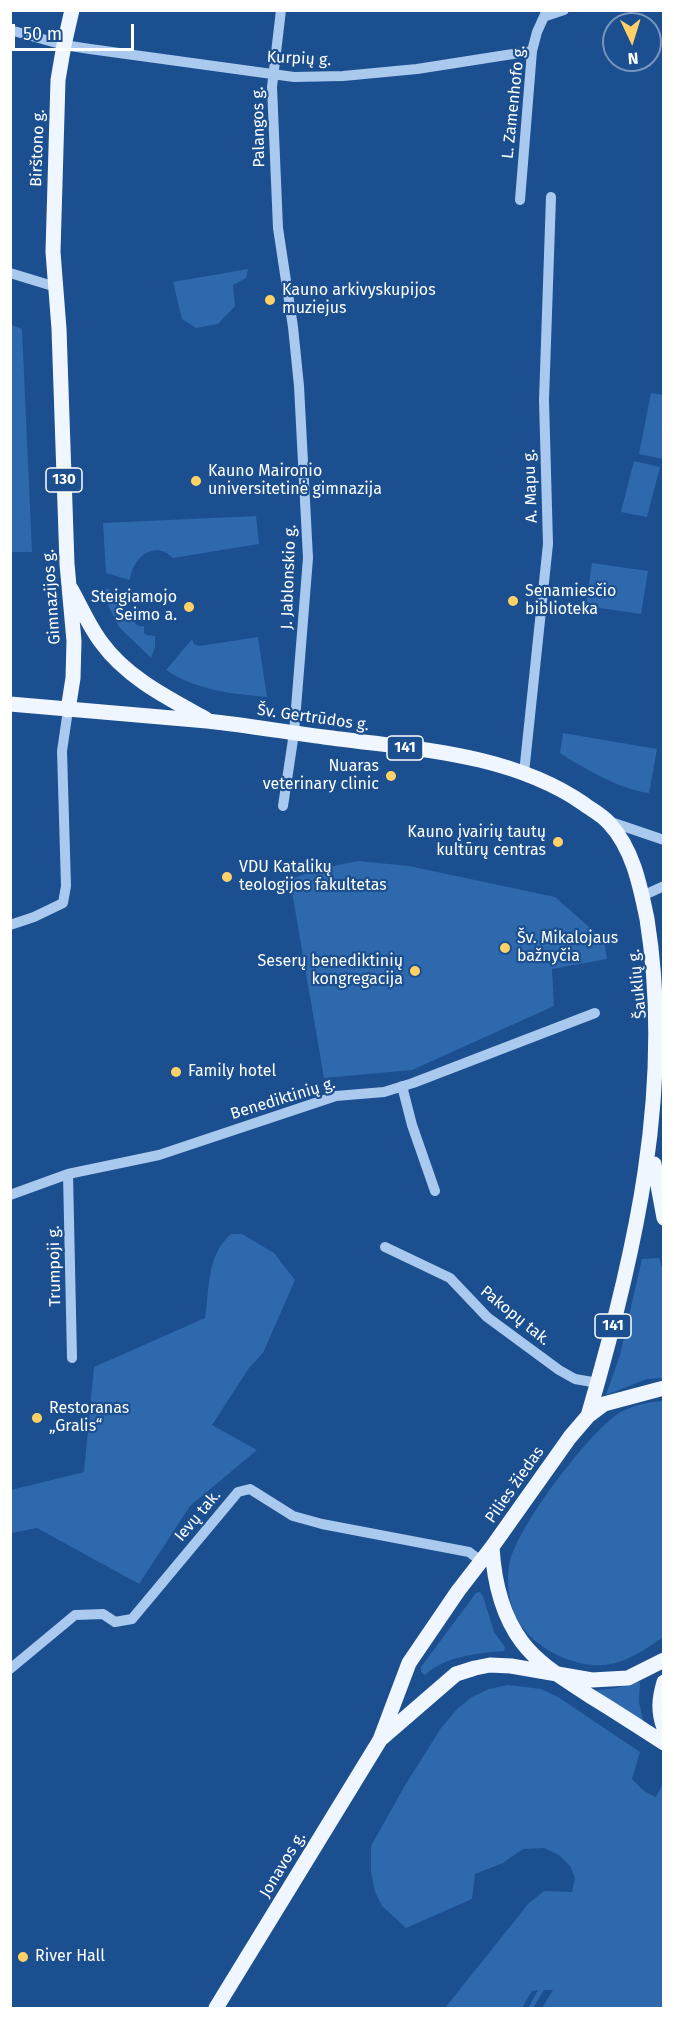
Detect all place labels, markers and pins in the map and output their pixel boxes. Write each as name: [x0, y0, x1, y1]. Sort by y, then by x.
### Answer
place label: Kauno arkivyskupijos muziejus: [282, 281, 436, 319]
marker: Kauno arkivyskupijos muziejus: [263, 293, 277, 307]
place label: Kauno Maironio universitetinė gimnazija: [208, 462, 382, 500]
marker: Kauno Maironio universitetinė gimnazija: [189, 474, 203, 488]
place label: Senamiesčio biblioteka: [525, 582, 616, 620]
place label: Steigiamojo Seimo a.: [91, 588, 177, 626]
marker: Senamiesčio biblioteka: [506, 594, 520, 608]
marker: Steigiamojo Seimo a.: [182, 600, 196, 614]
place label: Nuaras veterinary clinic: [263, 757, 379, 795]
marker: Nuaras veterinary clinic: [384, 769, 398, 783]
place label: Kauno įvairių tautų kultūrų centras: [407, 823, 546, 861]
marker: Kauno įvairių tautų kultūrų centras: [551, 835, 565, 849]
place label: VDU Katalikų teologijos fakultetas: [239, 858, 387, 896]
marker: VDU Katalikų teologijos fakultetas: [220, 870, 234, 884]
place label: Šv. Mikalojaus bažnyčia: [517, 929, 618, 967]
marker: Šv. Mikalojaus bažnyčia: [498, 941, 512, 955]
place label: Seserų benediktinių kongregacija: [258, 952, 403, 990]
marker: Seserų benediktinių kongregacija: [408, 964, 422, 978]
place label: Family hotel: [188, 1062, 276, 1082]
marker: Family hotel: [169, 1065, 183, 1079]
place label: Restoranas „Gralis“: [49, 1399, 129, 1437]
marker: Restoranas „Gralis“: [30, 1411, 44, 1425]
place label: River Hall: [35, 1947, 105, 1967]
marker: River Hall: [16, 1950, 30, 1964]

